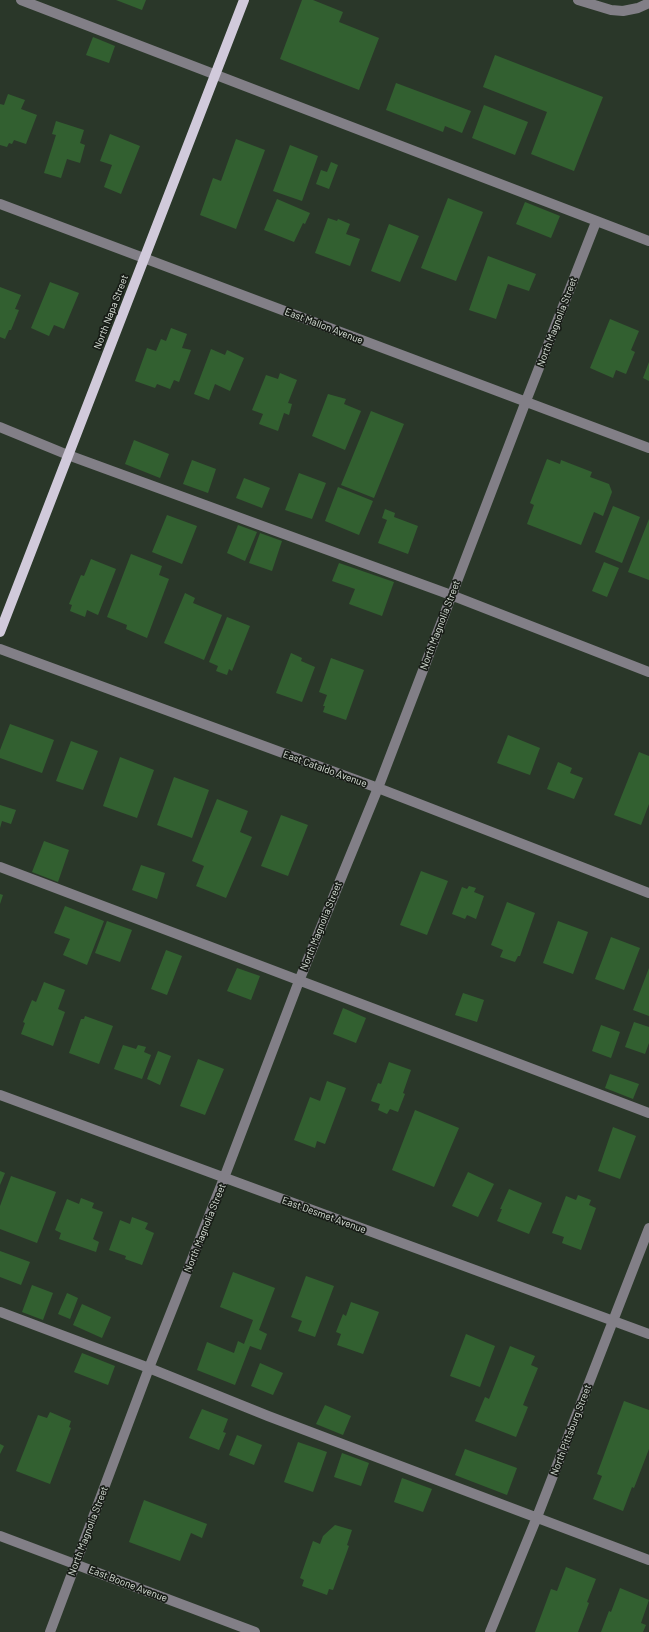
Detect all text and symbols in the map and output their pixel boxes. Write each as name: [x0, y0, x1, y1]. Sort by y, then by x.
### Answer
street label: North Napa Street: [91, 273, 131, 351]
street label: North Magnolia Street: [534, 276, 580, 368]
street label: East Mallon Avenue: [283, 306, 365, 346]
street label: North Magnolia Street: [417, 579, 463, 671]
street label: East Cataldo Avenue: [281, 748, 369, 790]
street label: North Magnolia Street: [298, 880, 344, 972]
street label: North Magnolia Street: [182, 1182, 228, 1274]
street label: East Desmet Avenue: [280, 1194, 368, 1236]
street label: North Pittsburg Street: [548, 1383, 594, 1477]
street label: North Magnolia Street: [65, 1485, 111, 1577]
street label: East Boone Avenue: [87, 1563, 169, 1605]

